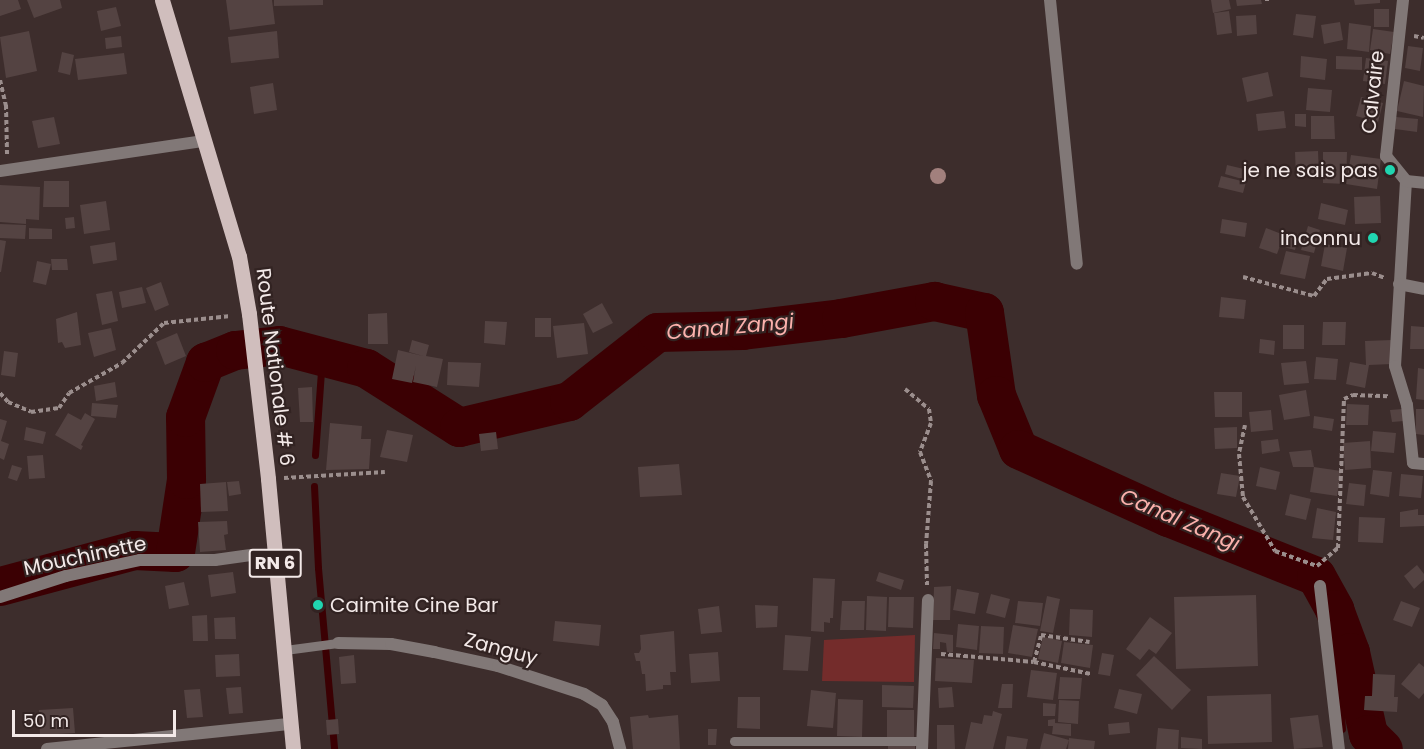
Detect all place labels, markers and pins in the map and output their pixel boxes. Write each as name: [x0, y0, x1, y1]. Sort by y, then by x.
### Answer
place label: je ne sais pas: [1243, 158, 1378, 182]
marker: je ne sais pas: [1383, 163, 1397, 177]
place label: inconnu: [1280, 226, 1361, 250]
marker: inconnu: [1366, 231, 1380, 245]
place label: Caimite Cine Bar: [330, 593, 499, 617]
marker: Caimite Cine Bar: [311, 598, 325, 612]

